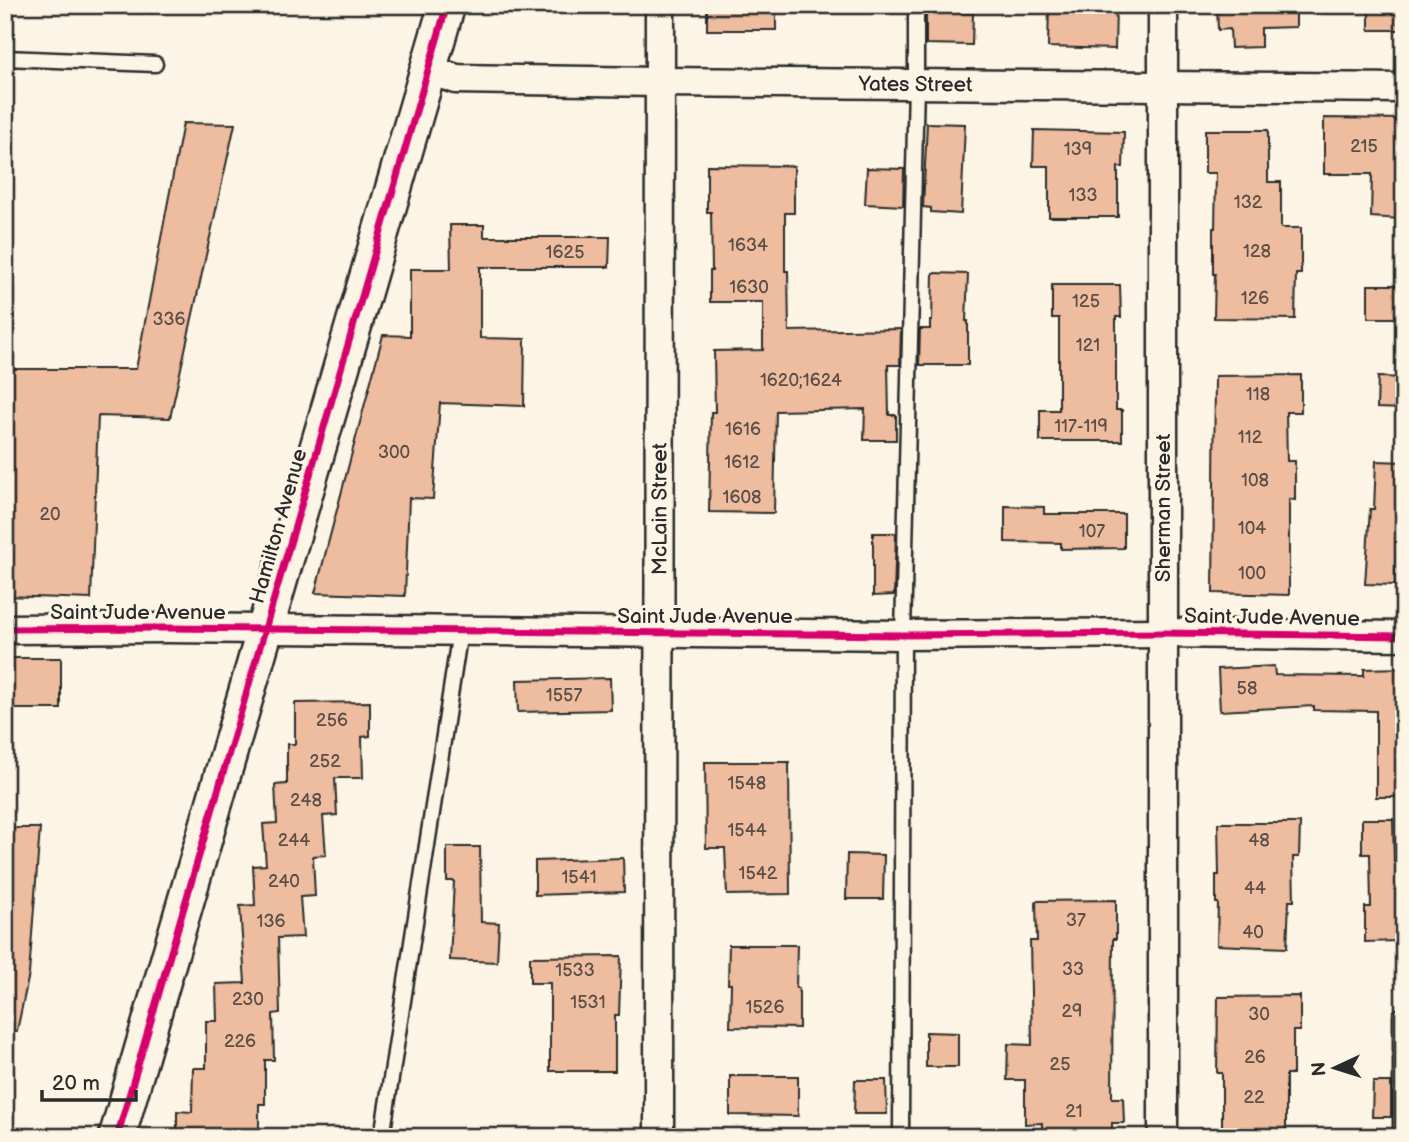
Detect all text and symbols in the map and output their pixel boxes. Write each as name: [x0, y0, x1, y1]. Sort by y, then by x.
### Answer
street label: Yates Street: [857, 72, 973, 98]
house number: 215: [1350, 136, 1378, 157]
house number: 139: [1064, 139, 1092, 160]
house number: 133: [1068, 185, 1098, 206]
house number: 132: [1234, 192, 1263, 213]
house number: 1634: [728, 235, 768, 256]
house number: 128: [1243, 241, 1271, 262]
house number: 1625: [546, 242, 584, 263]
house number: 1630: [729, 277, 769, 298]
house number: 126: [1241, 288, 1269, 309]
house number: 125: [1072, 291, 1100, 312]
house number: 336: [152, 309, 186, 330]
house number: 121: [1076, 335, 1100, 356]
house number: 1620;1624: [760, 370, 842, 391]
house number: 118: [1246, 384, 1270, 405]
house number: 117-119: [1054, 416, 1108, 437]
house number: 1616: [725, 419, 761, 440]
house number: 112: [1238, 427, 1263, 448]
street label: Sherman Street: [1151, 433, 1176, 582]
house number: 300: [378, 442, 410, 463]
street label: McLain Street: [647, 442, 673, 575]
street label: Hamilton Avenue: [244, 446, 313, 606]
house number: 1612: [724, 452, 760, 473]
house number: 108: [1241, 470, 1269, 491]
house number: 1608: [722, 487, 762, 508]
house number: 20: [39, 504, 61, 525]
house number: 104: [1238, 518, 1266, 539]
house number: 107: [1079, 521, 1105, 542]
house number: 100: [1238, 563, 1266, 584]
street label: Saint Jude Avenue: [50, 600, 226, 625]
street label: Saint Jude Avenue: [1184, 603, 1360, 632]
street label: Saint Jude Avenue: [617, 604, 793, 629]
house number: 58: [1237, 678, 1257, 699]
house number: 1557: [546, 685, 582, 706]
house number: 256: [316, 710, 348, 731]
house number: 252: [309, 751, 341, 772]
house number: 1548: [728, 773, 766, 794]
house number: 248: [290, 790, 322, 811]
house number: 1544: [727, 820, 767, 841]
house number: 244: [278, 830, 310, 851]
house number: 48: [1248, 830, 1270, 851]
house number: 1542: [739, 863, 778, 884]
house number: 1541: [561, 867, 597, 888]
house number: 240: [268, 871, 300, 892]
house number: 44: [1244, 878, 1266, 899]
house number: 37: [1066, 910, 1086, 931]
house number: 136: [256, 911, 286, 932]
house number: 40: [1242, 922, 1264, 943]
house number: 33: [1062, 959, 1084, 980]
house number: 1533: [555, 960, 595, 981]
house number: 230: [232, 989, 264, 1010]
house number: 1531: [570, 992, 606, 1013]
house number: 1526: [746, 997, 784, 1018]
house number: 29: [1061, 1001, 1083, 1022]
house number: 30: [1248, 1004, 1270, 1025]
house number: 226: [224, 1031, 256, 1052]
north arrow: [1300, 1034, 1370, 1104]
house number: 26: [1244, 1047, 1266, 1068]
house number: 25: [1050, 1054, 1070, 1075]
scale bar: [42, 1058, 136, 1102]
text: N: [1308, 1061, 1332, 1077]
text: 20 m: [52, 1071, 100, 1096]
house number: 22: [1243, 1087, 1265, 1108]
house number: 21: [1065, 1101, 1083, 1122]

